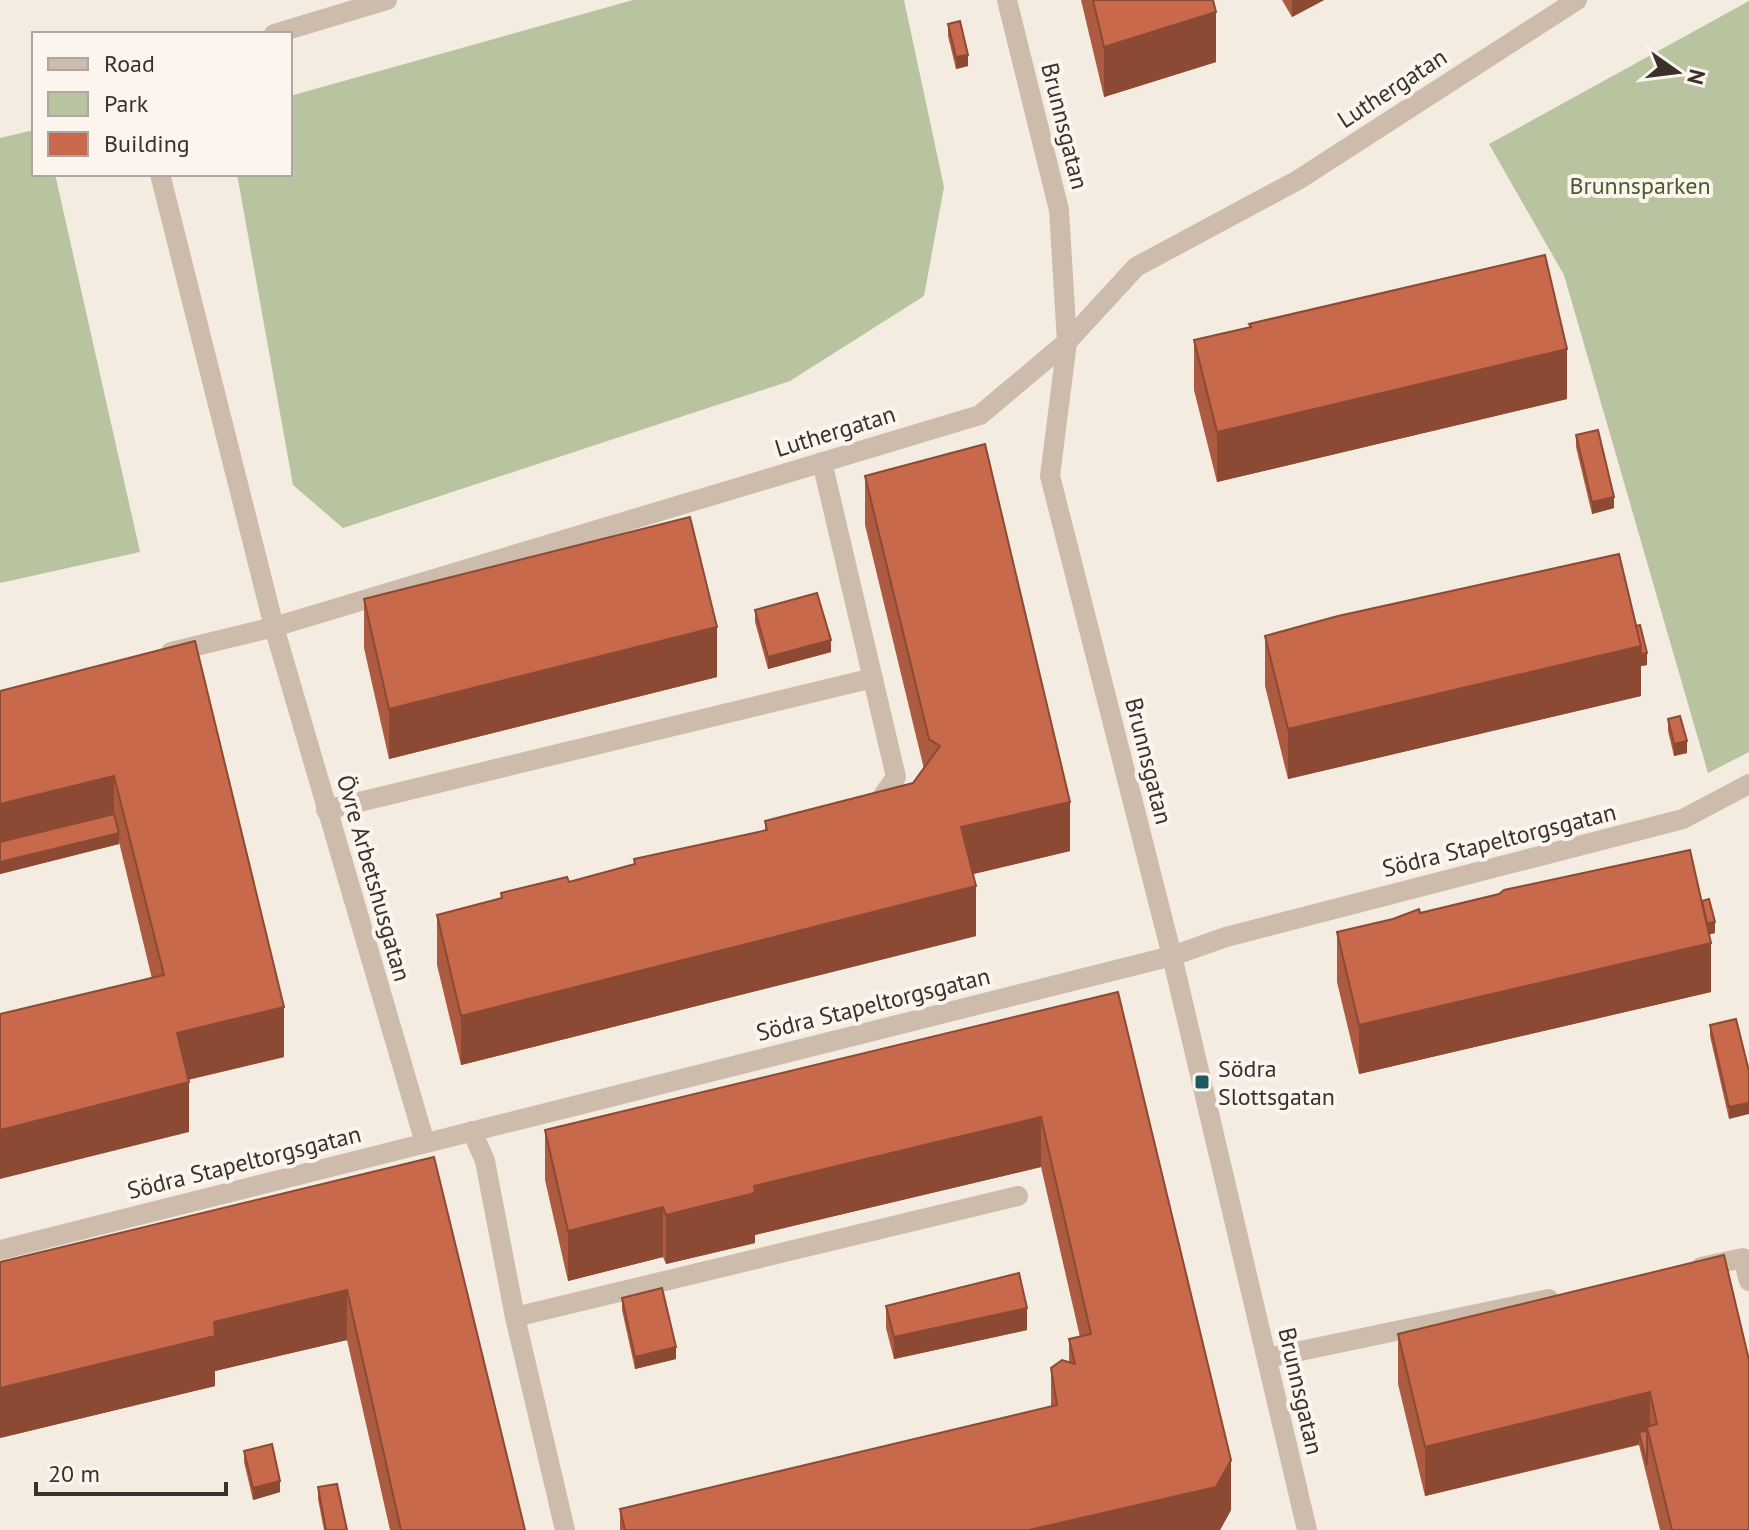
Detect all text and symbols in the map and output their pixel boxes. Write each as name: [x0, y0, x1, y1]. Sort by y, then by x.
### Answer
legend: [32, 32, 292, 176]
north arrow: [1637, 32, 1717, 112]
street label: Luthergatan: [1331, 41, 1453, 135]
text: Road: [104, 48, 155, 79]
street label: Brunnsgatan: [1034, 59, 1096, 193]
text: N: [1681, 66, 1712, 87]
text: Park: [104, 88, 149, 119]
text: Building: [104, 128, 190, 159]
park label: Brunnsparken: [1569, 170, 1711, 201]
street label: Luthergatan: [771, 398, 899, 464]
street label: Brunnsgatan: [1118, 694, 1180, 828]
street label: Övre Arbetshusgatan: [330, 771, 418, 985]
street label: Södra Stapeltorgsgatan: [1379, 796, 1619, 884]
street label: Södra Stapeltorgsgatan: [753, 960, 993, 1048]
place label: Södra Slottsgatan: [1218, 1053, 1335, 1112]
marker: Södra Slottsgatan: [1193, 1073, 1211, 1091]
street label: Södra Stapeltorgsgatan: [124, 1118, 364, 1206]
street label: Brunnsgatan: [1271, 1324, 1331, 1458]
scale bar: [36, 1446, 226, 1496]
text: 20 m: [48, 1458, 100, 1489]

